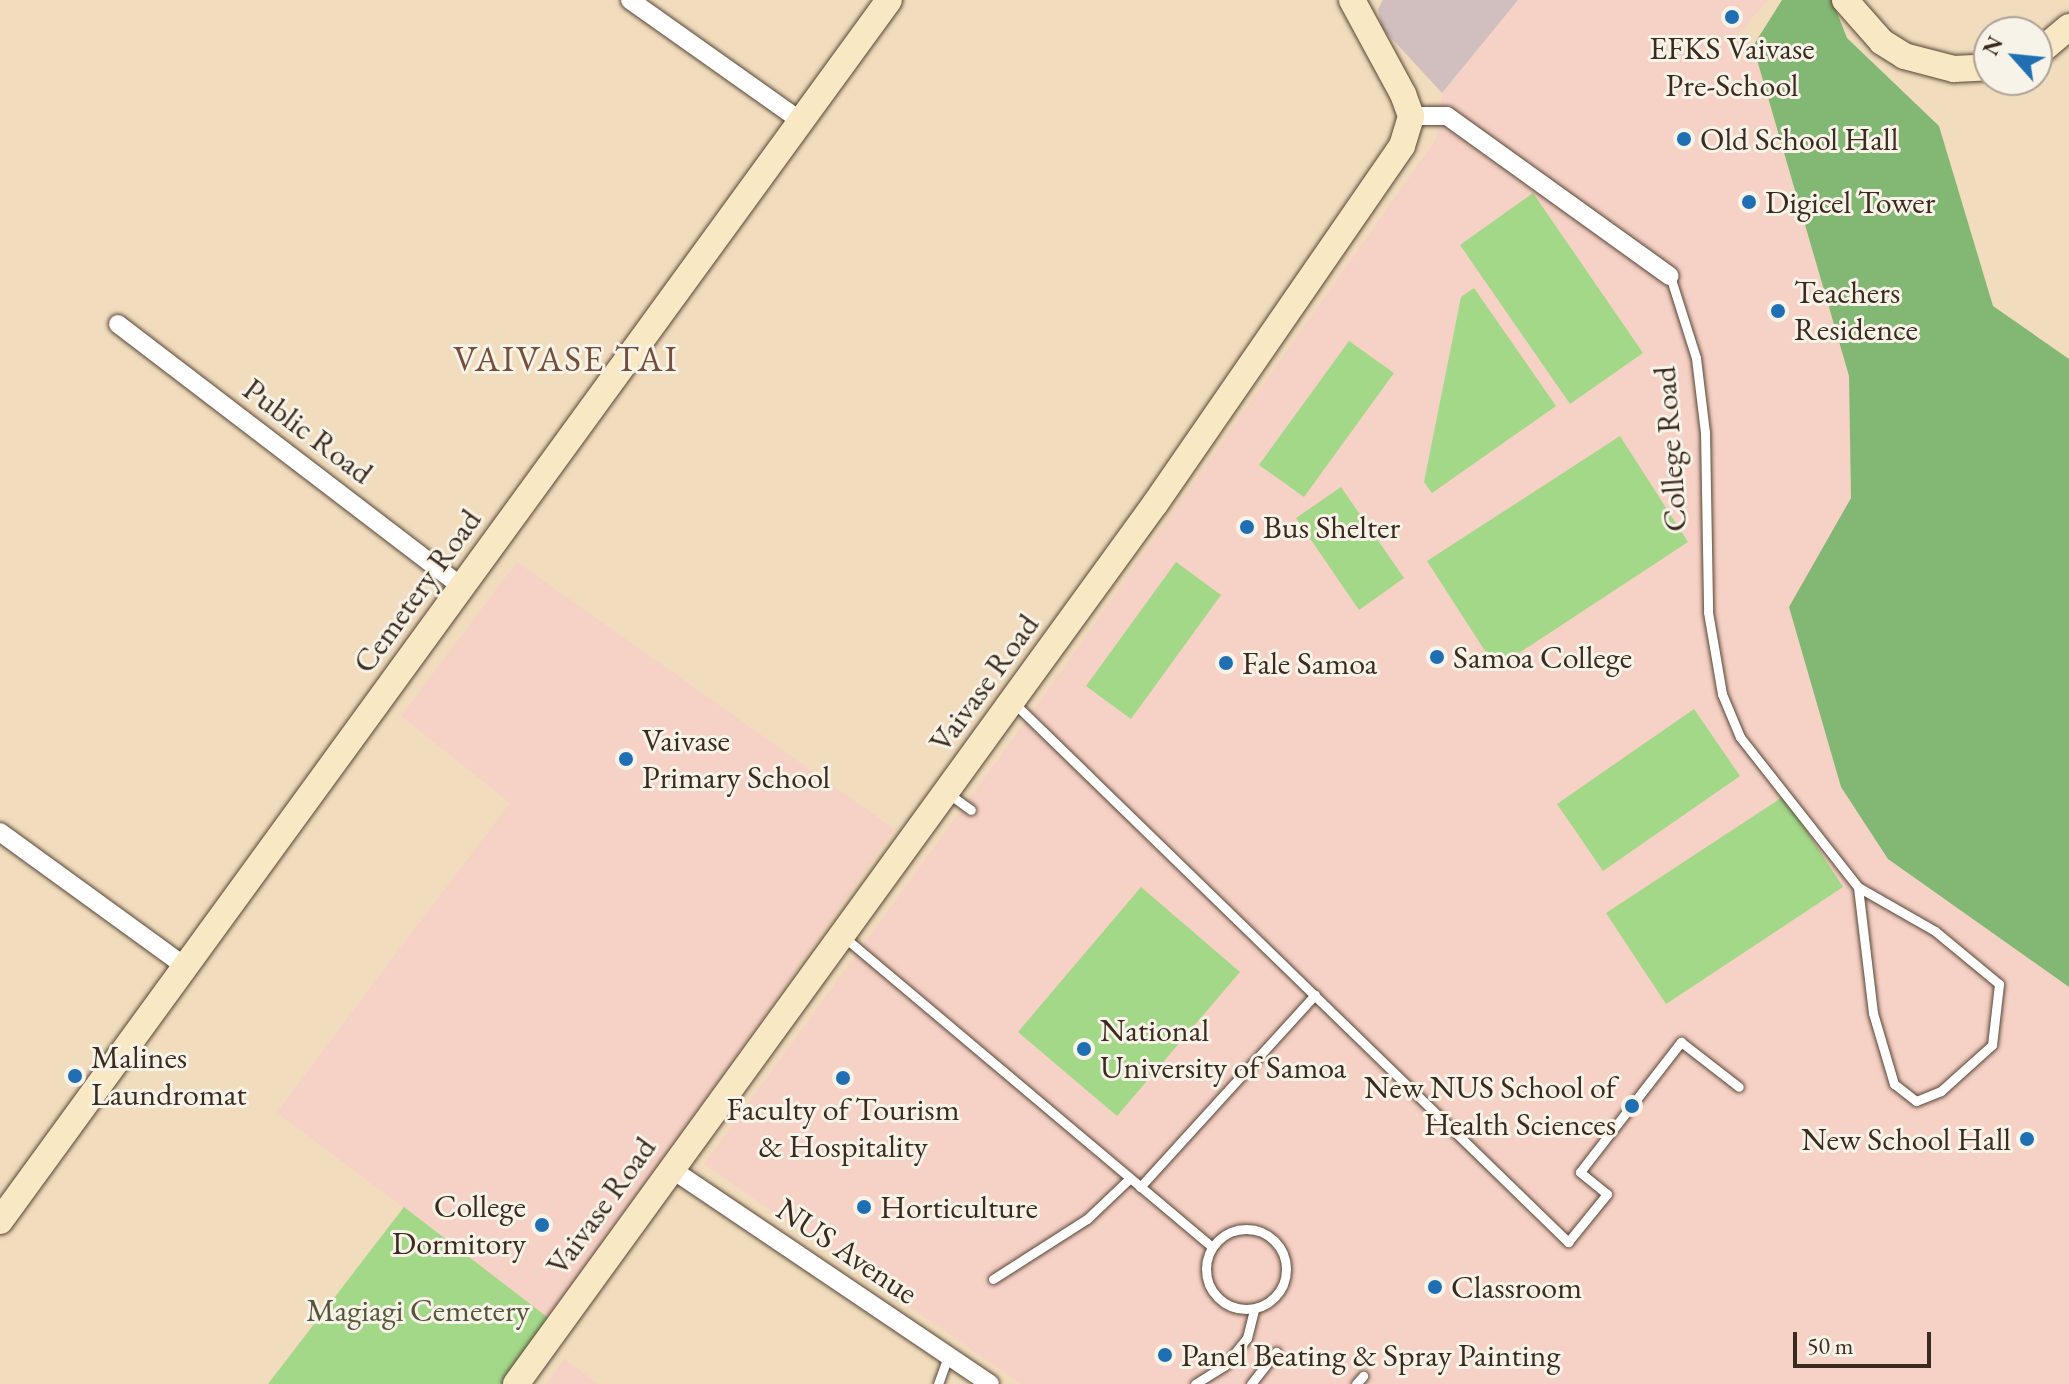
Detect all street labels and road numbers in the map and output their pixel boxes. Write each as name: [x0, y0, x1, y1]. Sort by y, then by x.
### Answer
street label: College Road: [1645, 365, 1695, 533]
street label: Public Road: [236, 370, 380, 492]
street label: Cemetery Road: [345, 502, 489, 680]
street label: Vaivase Road: [921, 606, 1047, 760]
street label: Vaivase Road: [538, 1129, 664, 1283]
street label: NUS Avenue: [769, 1190, 925, 1312]

